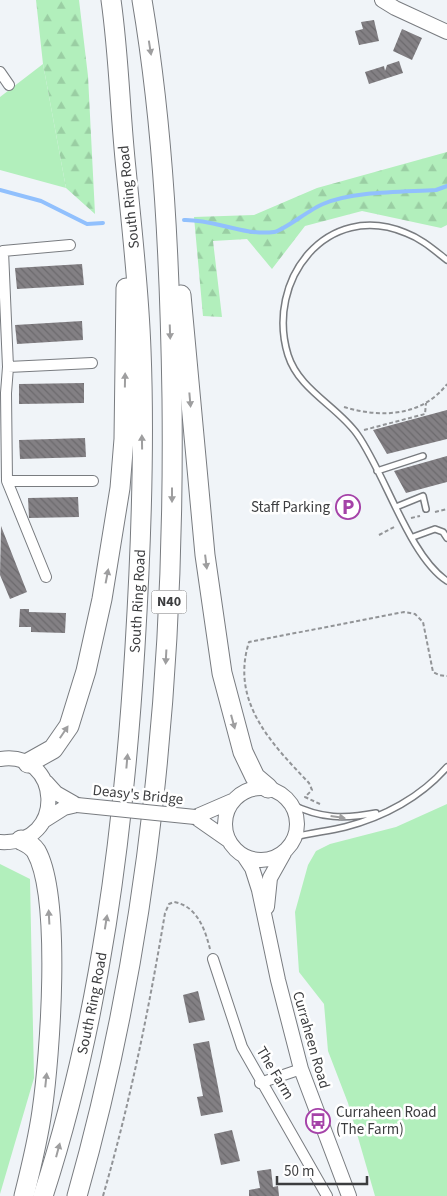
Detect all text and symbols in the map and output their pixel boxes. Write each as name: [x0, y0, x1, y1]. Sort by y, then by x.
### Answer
one-way arrow: [146, 40, 154, 56]
street label: South Ring Road: [113, 144, 145, 250]
one-way arrow: [167, 324, 175, 340]
one-way arrow: [121, 372, 129, 388]
one-way arrow: [186, 392, 194, 408]
one-way arrow: [138, 433, 146, 449]
one-way arrow: [168, 487, 176, 503]
parking icon: Staff Parking: [335, 494, 361, 520]
place label: Staff Parking: [251, 497, 330, 518]
street label: South Ring Road: [124, 549, 151, 654]
one-way arrow: [202, 554, 210, 570]
one-way arrow: [103, 568, 111, 584]
road number: N40: [152, 590, 186, 614]
one-way arrow: [162, 649, 170, 665]
one-way arrow: [230, 714, 238, 729]
one-way arrow: [59, 726, 69, 739]
one-way arrow: [123, 753, 131, 769]
street label: Deasy's Bridge: [92, 780, 184, 810]
one-way arrow: [330, 813, 346, 821]
one-way arrow: [45, 909, 53, 925]
one-way arrow: [102, 914, 110, 930]
street label: South Ring Road: [71, 950, 112, 1056]
street label: Curraheen Road: [287, 989, 335, 1091]
street label: The Farm: [251, 1042, 299, 1104]
one-way arrow: [42, 1071, 50, 1087]
place label: Curraheen Road (The Farm): [336, 1102, 437, 1140]
bus stop icon: Curraheen Road (The Farm): [305, 1108, 331, 1134]
one-way arrow: [54, 1142, 62, 1157]
scale bar: [277, 1154, 367, 1186]
text: 50 m: [284, 1161, 314, 1182]

